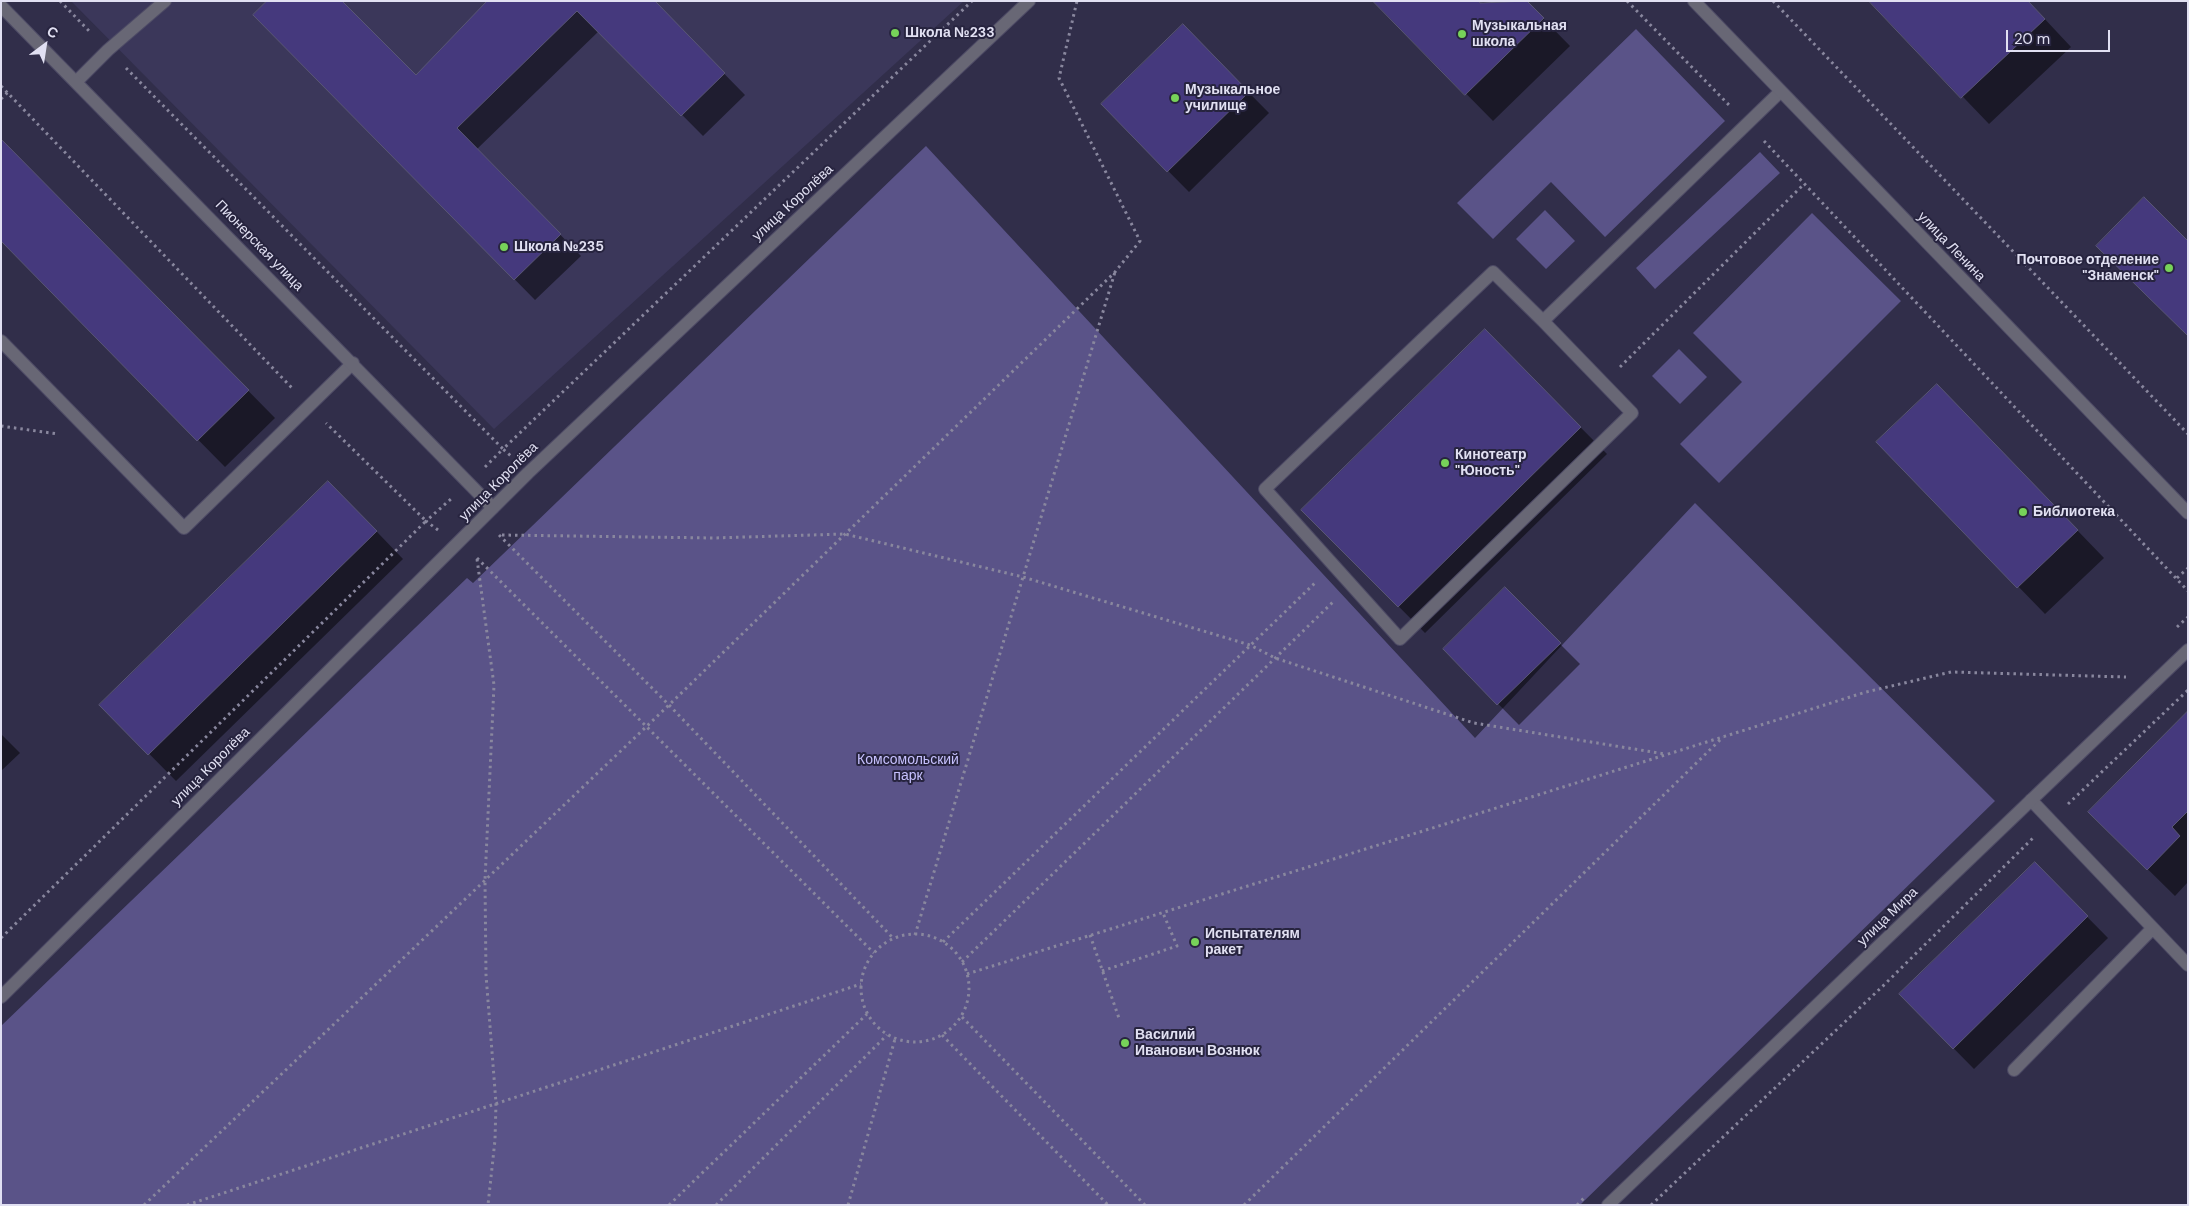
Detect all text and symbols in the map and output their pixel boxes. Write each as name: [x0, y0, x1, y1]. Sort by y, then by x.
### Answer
place label: Музыкальная школа: [1472, 18, 1567, 50]
north arrow: [20, 20, 70, 70]
scale bar: [2009, 20, 2113, 52]
text: С: [44, 22, 62, 42]
place label: Школа №233: [905, 25, 995, 41]
marker: Школа №233: [889, 27, 901, 39]
marker: Музыкальная школа: [1456, 28, 1468, 40]
text: 20 m: [2014, 29, 2050, 49]
place label: Музыкальное училище: [1185, 82, 1280, 114]
marker: Музыкальное училище: [1169, 92, 1181, 104]
street label: улица Королёва: [749, 161, 837, 245]
street label: Пионерская улица: [211, 197, 307, 295]
street label: улица Ленина: [1914, 209, 1988, 285]
place label: Школа №235: [514, 239, 604, 255]
marker: Школа №235: [498, 241, 510, 253]
place label: Почтовое отделение "Знаменск": [2016, 252, 2159, 284]
marker: Почтовое отделение "Знаменск": [2163, 262, 2175, 274]
street label: улица Королёва: [456, 439, 542, 525]
place label: Кинотеатр "Юность": [1455, 447, 1527, 480]
marker: Кинотеатр "Юность": [1439, 457, 1451, 469]
place label: Библиотека: [2033, 504, 2115, 520]
marker: Библиотека: [2017, 506, 2029, 518]
street label: улица Королёва: [168, 724, 254, 810]
park label: Комсомольский парк: [857, 752, 959, 784]
street label: улица Мира: [1854, 884, 1922, 950]
place label: Испытателям ракет: [1205, 926, 1300, 959]
marker: Испытателям ракет: [1189, 936, 1201, 948]
place label: Василий Иванович Вознюк: [1135, 1027, 1260, 1060]
marker: Василий Иванович Вознюк: [1119, 1037, 1131, 1049]

